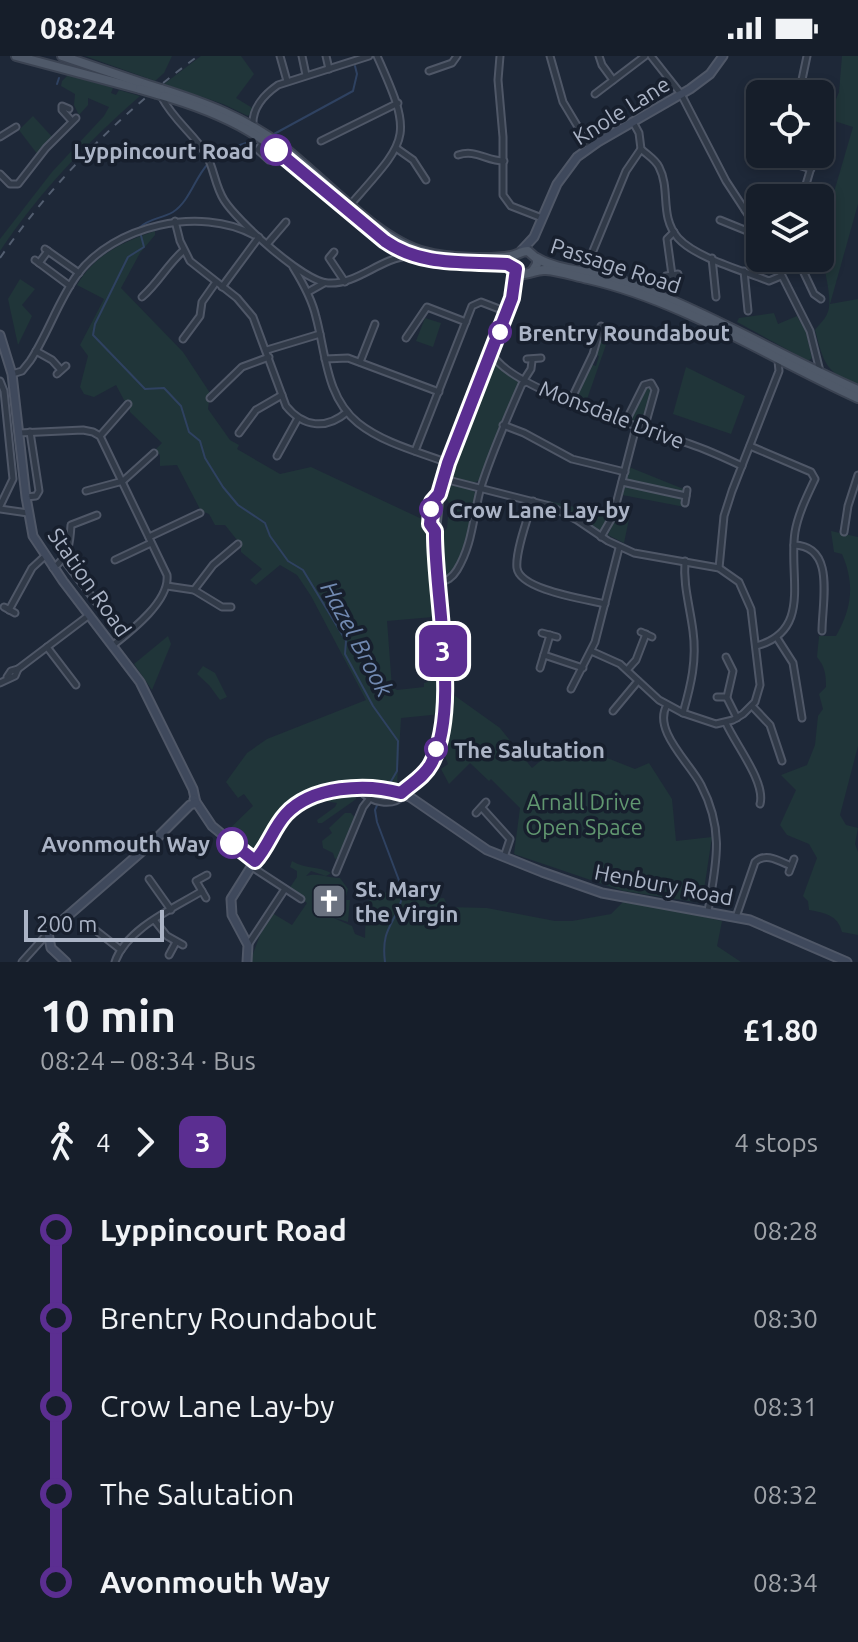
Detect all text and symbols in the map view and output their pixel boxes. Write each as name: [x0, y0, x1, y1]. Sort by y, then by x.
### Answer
text: 08:24: [40, 11, 115, 45]
street label: Knole Lane: [568, 71, 674, 149]
map controls: [746, 80, 834, 272]
button: locate: [746, 80, 834, 168]
marker: Lyppincourt Road: [261, 135, 291, 165]
place label: Lyppincourt Road: [73, 138, 254, 163]
button: layers: [746, 184, 834, 272]
street label: Passage Road: [548, 232, 684, 298]
place label: Brentry Roundabout: [518, 320, 730, 345]
marker: Brentry Roundabout: [489, 321, 511, 343]
street label: Monsdale Drive: [536, 375, 688, 453]
place label: Crow Lane Lay-by: [449, 497, 630, 522]
marker: Crow Lane Lay-by: [420, 498, 442, 520]
street label: Station Road: [43, 523, 137, 641]
water label: Hazel Brook: [315, 577, 399, 702]
line badge: 3: [417, 625, 469, 677]
text: 3: [435, 635, 451, 666]
place label: The Salutation: [454, 737, 605, 762]
marker: The Salutation: [425, 738, 447, 760]
park label: Arnall Drive Open Space: [525, 789, 643, 839]
marker: Avonmouth Way: [217, 828, 247, 858]
place label: Avonmouth Way: [41, 831, 210, 856]
street label: Henbury Road: [593, 858, 735, 910]
place label: St. Mary the Virgin: [355, 876, 458, 926]
church icon: St. Mary the Virgin: [310, 882, 348, 920]
scale bar: [24, 906, 164, 942]
text: 200 m: [36, 911, 97, 936]
text: 10 min: [40, 991, 176, 1040]
text: £1.80: [743, 1013, 818, 1047]
text: 08:24 – 08:34 · Bus: [40, 1046, 256, 1075]
icon: walk: [40, 1120, 84, 1164]
icon: forward: [123, 1120, 167, 1164]
text: 3: [195, 1126, 210, 1157]
text: 4: [96, 1128, 111, 1157]
text: 4 stops: [734, 1128, 818, 1157]
text: Lyppincourt Road: [100, 1213, 347, 1247]
text: 08:28: [753, 1216, 818, 1245]
text: Brentry Roundabout: [100, 1301, 377, 1335]
text: 08:30: [753, 1304, 818, 1333]
text: Crow Lane Lay-by: [100, 1389, 334, 1423]
text: 08:31: [753, 1392, 818, 1421]
text: The Salutation: [100, 1477, 294, 1511]
text: 08:32: [753, 1480, 818, 1509]
text: Avonmouth Way: [100, 1565, 330, 1599]
text: 08:34: [753, 1568, 818, 1597]

